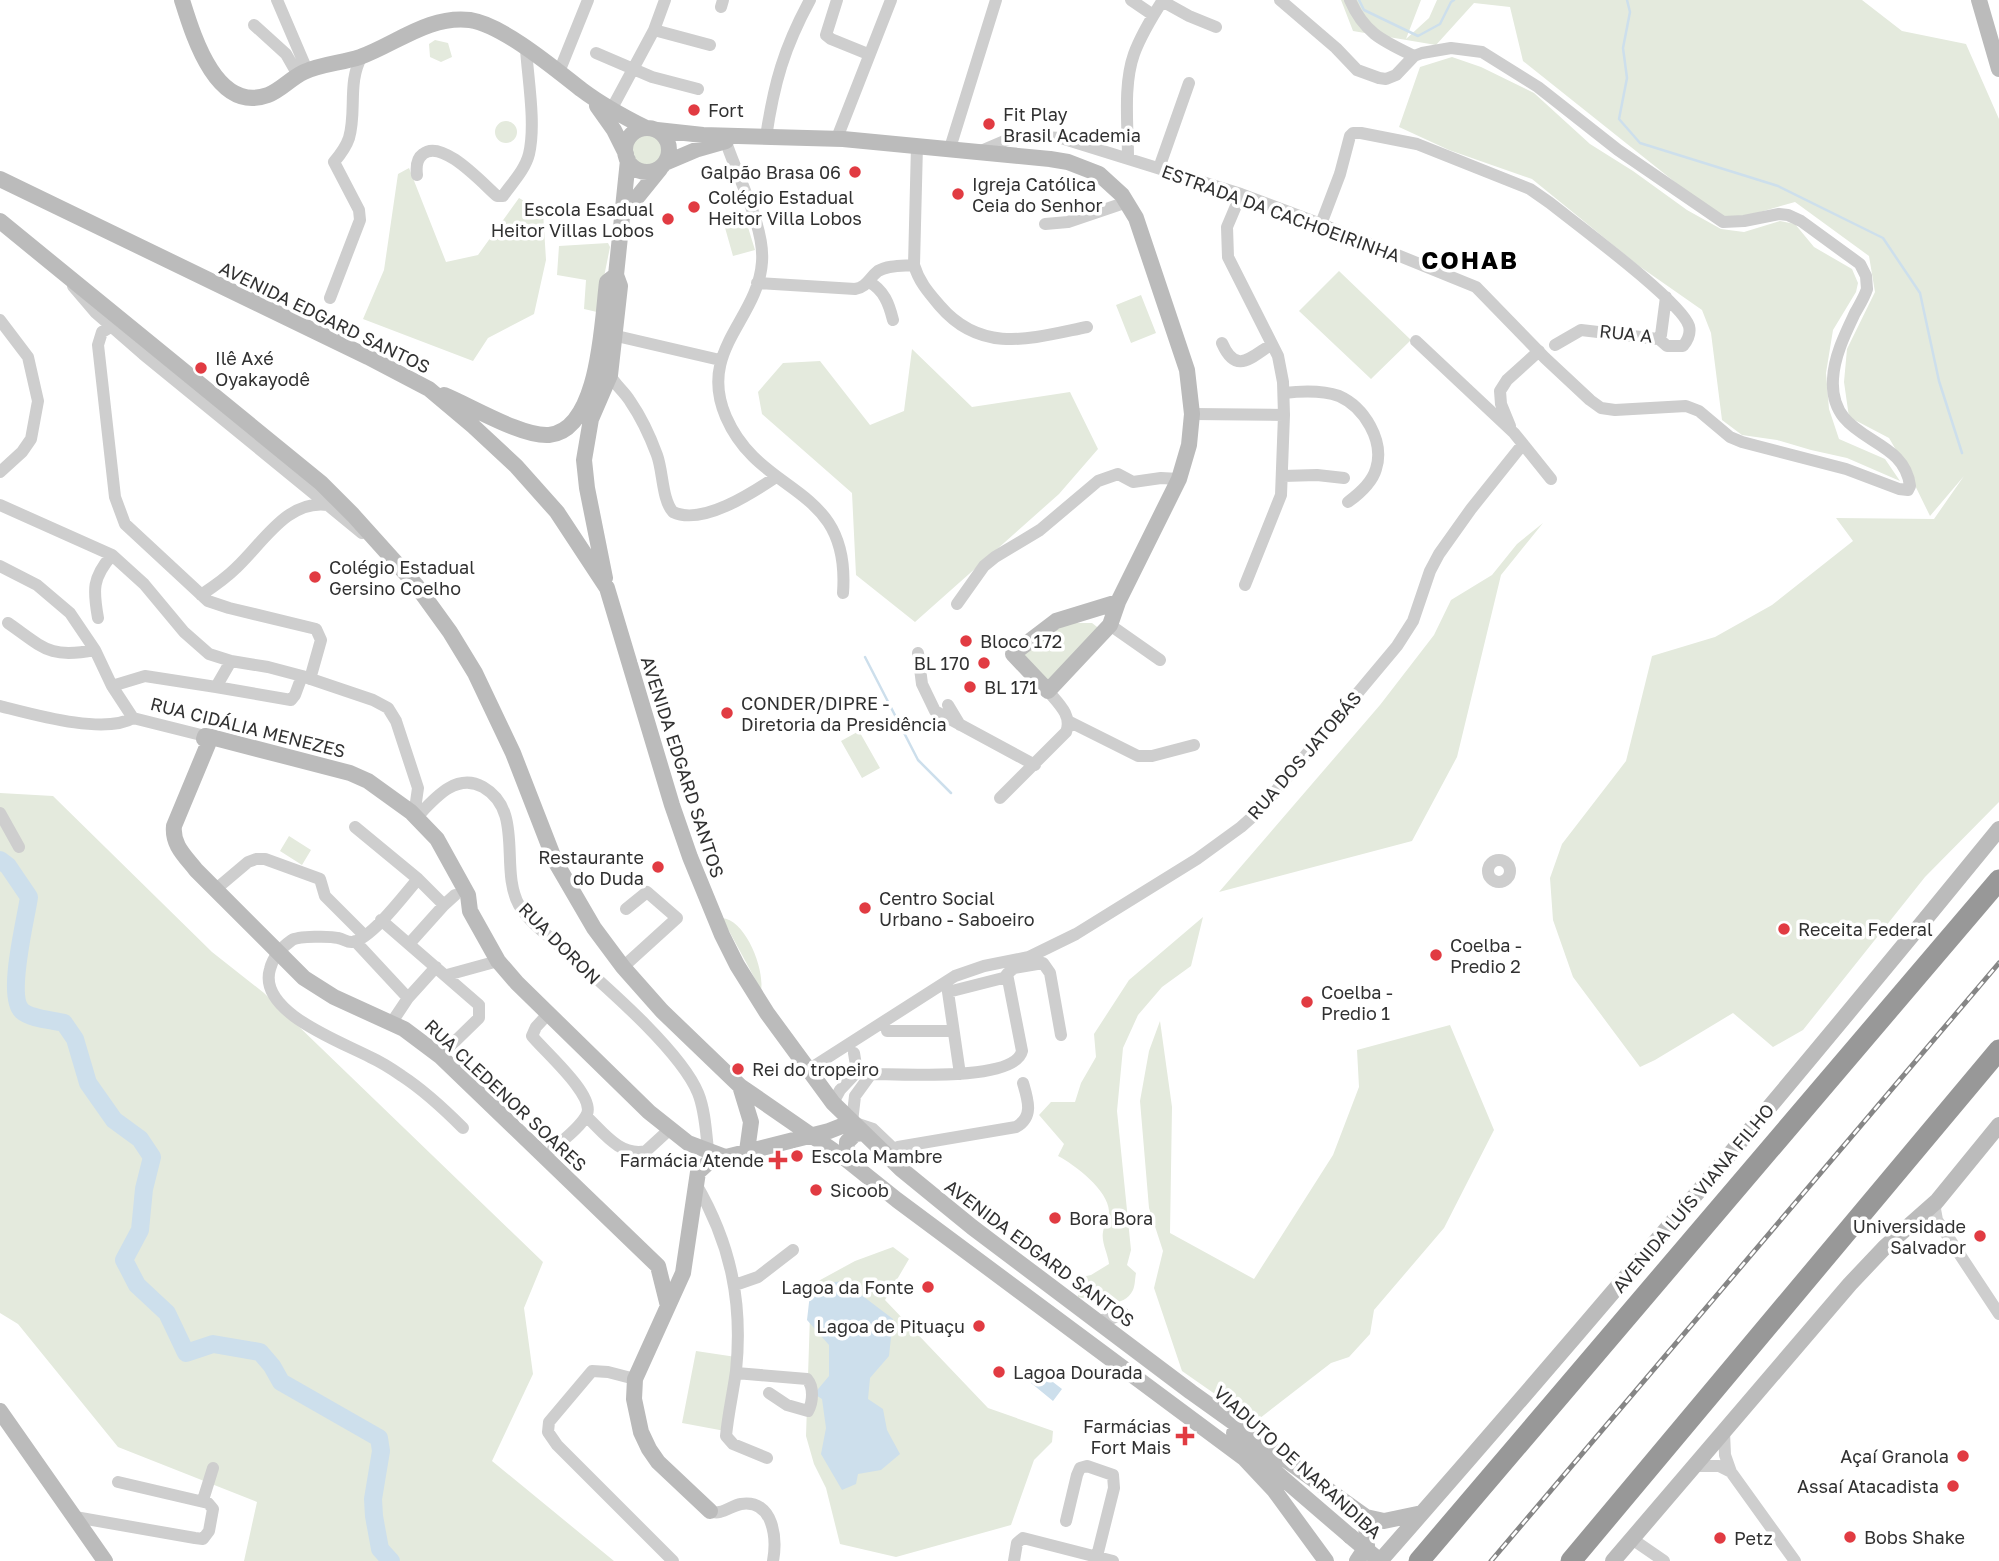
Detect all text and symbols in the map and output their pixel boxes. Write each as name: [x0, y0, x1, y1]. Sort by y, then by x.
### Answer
place label: Fort: [708, 99, 744, 121]
marker: Fort: [686, 102, 702, 118]
place label: Fit Play Brasil Academia: [1003, 103, 1141, 146]
marker: Fit Play Brasil Academia: [981, 116, 997, 132]
street label: ESTRADA DA CACHOEIRINHA: [1159, 160, 1403, 266]
place label: Galpão Brasa 06: [701, 161, 841, 183]
marker: Galpão Brasa 06: [847, 164, 863, 180]
place label: Igreja Católica Ceia do Senhor: [972, 173, 1102, 216]
place label: Colégio Estadual Heitor Villa Lobos: [708, 186, 862, 229]
marker: Igreja Católica Ceia do Senhor: [950, 186, 966, 202]
place label: Escola Esadual Heitor Villas Lobos: [491, 198, 654, 241]
marker: Colégio Estadual Heitor Villa Lobos: [686, 199, 702, 215]
marker: Escola Esadual Heitor Villas Lobos: [660, 211, 676, 227]
district label: COHAB: [1421, 245, 1519, 274]
street label: AVENIDA EDGARD SANTOS: [216, 256, 434, 378]
street label: RUA A: [1598, 319, 1654, 347]
place label: Ilê Axé Oyakayodê: [215, 347, 310, 390]
marker: Ilê Axé Oyakayodê: [193, 360, 209, 376]
place label: Colégio Estadual Gersino Coelho: [329, 556, 475, 599]
marker: Colégio Estadual Gersino Coelho: [307, 569, 323, 585]
place label: Bloco 172: [980, 630, 1062, 652]
marker: Bloco 172: [958, 633, 974, 649]
place label: BL 170: [914, 652, 970, 674]
street label: AVENIDA EDGARD SANTOS: [637, 653, 729, 881]
marker: BL 170: [976, 655, 992, 671]
place label: BL 171: [984, 676, 1038, 698]
marker: BL 171: [962, 679, 978, 695]
street label: RUA DOS JATOBÁS: [1242, 686, 1366, 824]
street label: RUA CIDÁLIA MENEZES: [148, 692, 348, 762]
place label: CONDER/DIPRE - Diretoria da Presidência: [741, 692, 947, 735]
marker: CONDER/DIPRE - Diretoria da Presidência: [719, 705, 735, 721]
place label: Restaurante do Duda: [538, 846, 644, 889]
marker: Restaurante do Duda: [650, 859, 666, 875]
place label: Centro Social Urbano - Saboeiro: [879, 887, 1035, 930]
street label: RUA DORON: [515, 898, 605, 988]
marker: Centro Social Urbano - Saboeiro: [857, 900, 873, 916]
place label: Receita Federal: [1798, 918, 1933, 940]
marker: Receita Federal: [1776, 921, 1792, 937]
place label: Coelba - Predio 2: [1450, 934, 1522, 977]
marker: Coelba - Predio 2: [1428, 947, 1444, 963]
place label: Coelba - Predio 1: [1321, 981, 1393, 1024]
marker: Coelba - Predio 1: [1299, 994, 1315, 1010]
street label: RUA CLEDENOR SOARES: [420, 1014, 592, 1176]
place label: Rei do tropeiro: [752, 1058, 879, 1080]
marker: Rei do tropeiro: [730, 1061, 746, 1077]
street label: AVENIDA LUÍS VIANA FILHO: [1608, 1099, 1778, 1297]
place label: Escola Mambre: [811, 1145, 943, 1167]
marker: Escola Mambre: [789, 1148, 805, 1164]
place label: Farmácia Atende: [619, 1149, 764, 1171]
marker: Farmácia Atende: [770, 1152, 786, 1168]
street label: AVENIDA EDGARD SANTOS: [941, 1175, 1139, 1331]
place label: Sicoob: [830, 1179, 889, 1201]
marker: Sicoob: [808, 1182, 824, 1198]
place label: Bora Bora: [1069, 1207, 1153, 1229]
marker: Bora Bora: [1047, 1210, 1063, 1226]
place label: Universidade Salvador: [1853, 1215, 1966, 1258]
marker: Universidade Salvador: [1972, 1228, 1988, 1244]
place label: Lagoa da Fonte: [781, 1276, 914, 1298]
marker: Lagoa da Fonte: [920, 1279, 936, 1295]
place label: Lagoa de Pituaçu: [816, 1315, 965, 1337]
marker: Lagoa de Pituaçu: [971, 1318, 987, 1334]
place label: Lagoa Dourada: [1013, 1361, 1143, 1383]
marker: Lagoa Dourada: [991, 1364, 1007, 1380]
street label: VIADUTO DE NARANDIBA: [1210, 1381, 1386, 1543]
place label: Farmácias Fort Mais: [1083, 1415, 1171, 1458]
marker: Farmácias Fort Mais: [1177, 1428, 1193, 1444]
place label: Açaí Granola: [1840, 1445, 1949, 1467]
marker: Açaí Granola: [1955, 1448, 1971, 1464]
place label: Assaí Atacadista: [1797, 1475, 1939, 1497]
marker: Assaí Atacadista: [1945, 1478, 1961, 1494]
place label: Bobs Shake: [1864, 1526, 1965, 1548]
place label: Petz: [1734, 1527, 1773, 1549]
marker: Bobs Shake: [1842, 1529, 1858, 1545]
marker: Petz: [1712, 1530, 1728, 1546]

